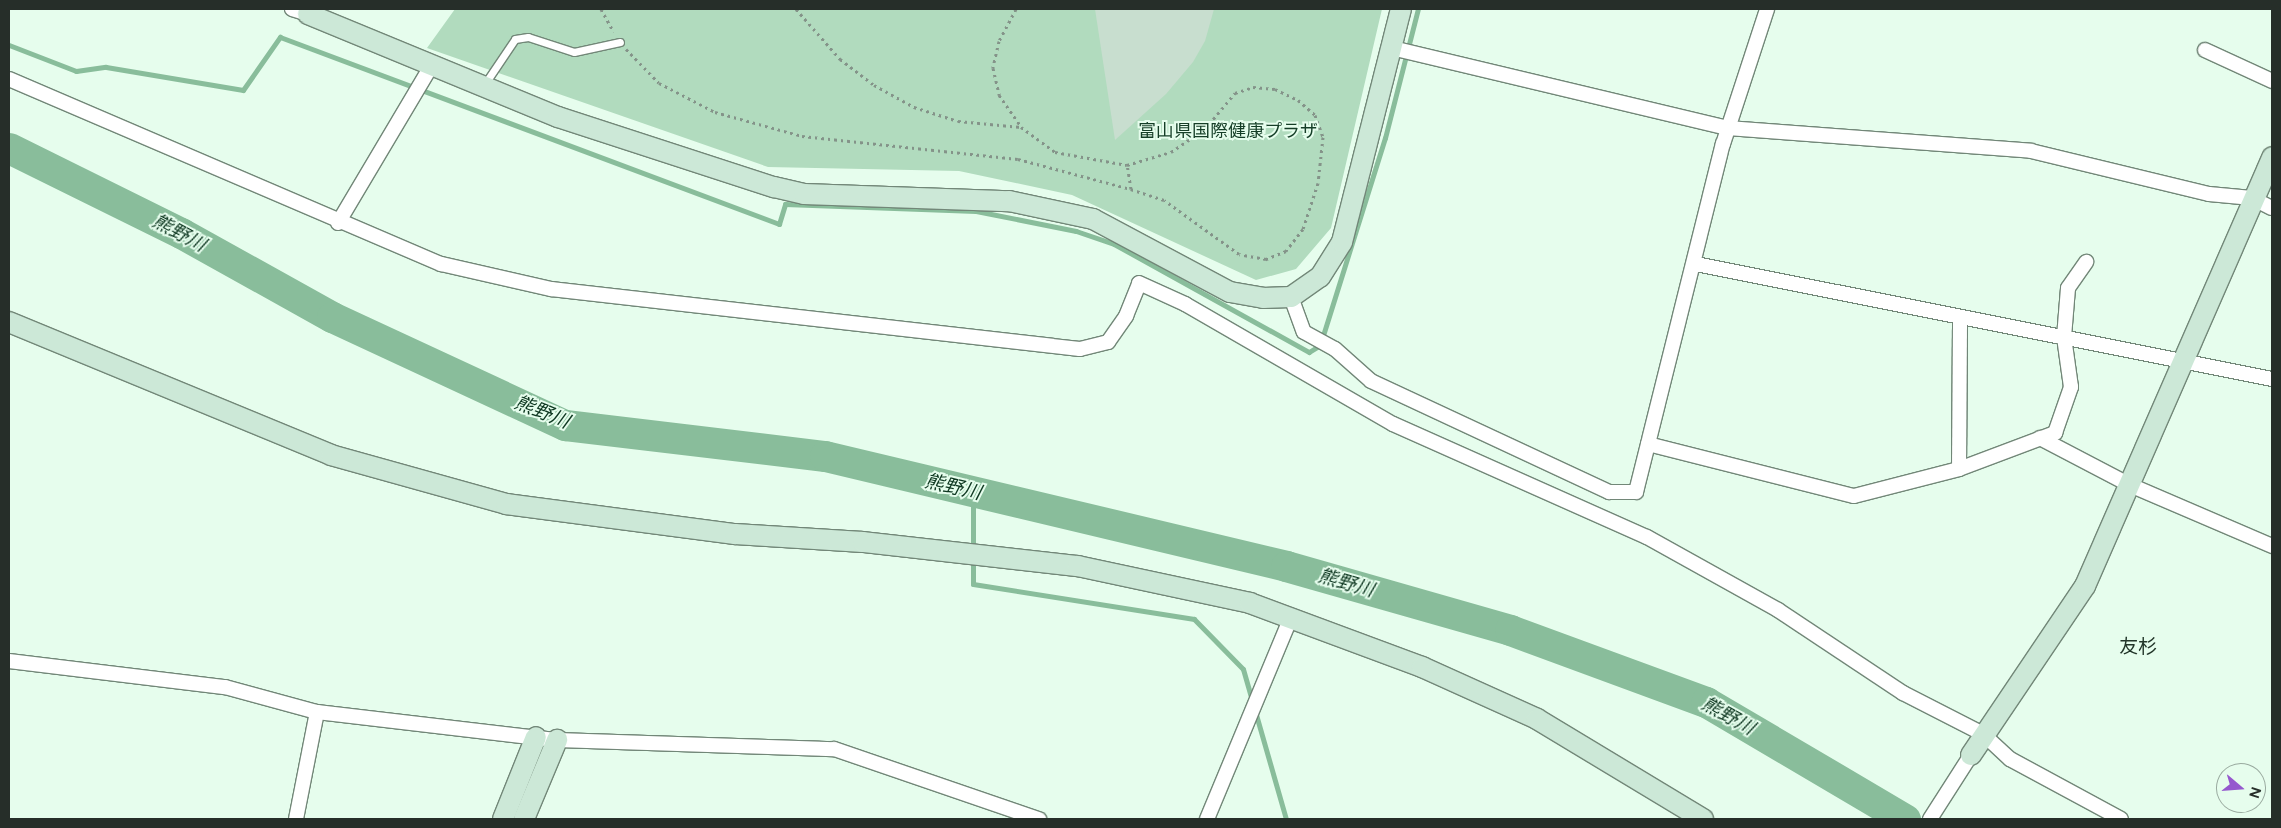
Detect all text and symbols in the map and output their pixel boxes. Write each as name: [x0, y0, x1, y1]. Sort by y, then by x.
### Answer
park label: 富山県国際健康プラザ: [1138, 120, 1318, 142]
water label: 熊野川: [148, 210, 210, 256]
water label: 熊野川: [511, 391, 573, 433]
water label: 熊野川: [923, 469, 983, 505]
water label: 熊野川: [1315, 564, 1377, 602]
district label: 友杉: [2119, 636, 2157, 658]
water label: 熊野川: [1698, 692, 1758, 740]
north arrow: [2216, 763, 2266, 813]
text: N: [2245, 785, 2265, 800]

